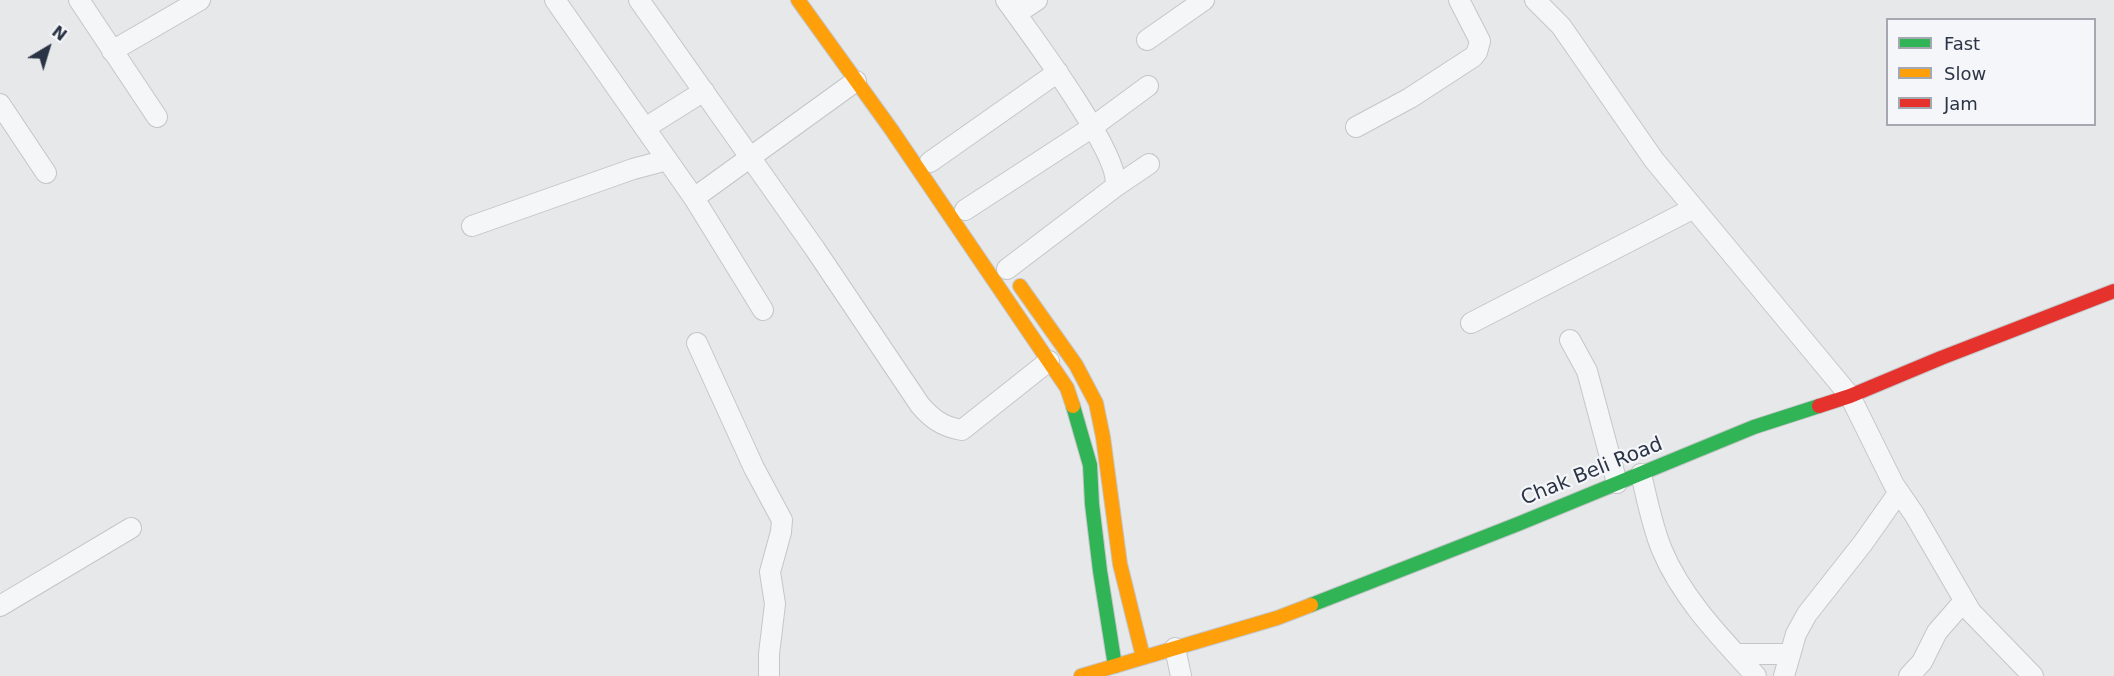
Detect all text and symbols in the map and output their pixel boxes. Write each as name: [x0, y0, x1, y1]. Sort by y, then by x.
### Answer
north arrow: [18, 18, 78, 78]
legend: [1886, 18, 2096, 126]
text: N: [48, 22, 71, 45]
text: Fast: [1944, 33, 1980, 54]
text: Slow: [1944, 63, 1986, 84]
text: Jam: [1944, 93, 1978, 114]
street label: Chak Beli Road: [1518, 433, 1666, 511]

